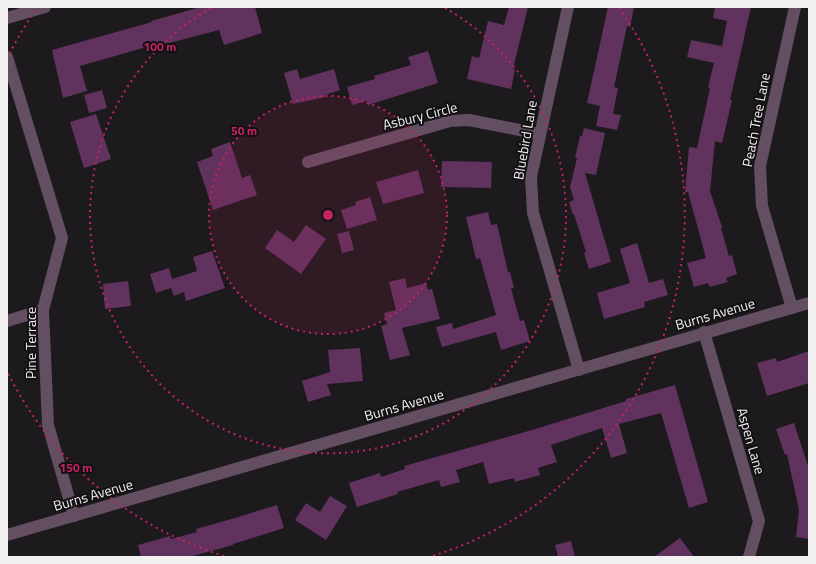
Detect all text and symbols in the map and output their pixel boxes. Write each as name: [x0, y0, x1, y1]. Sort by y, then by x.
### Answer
text: 100 m: [144, 37, 176, 56]
street label: Peach Tree Lane: [736, 71, 775, 169]
street label: Asbury Circle: [380, 96, 459, 135]
street label: Bluebird Lane: [507, 99, 542, 181]
text: 50 m: [231, 121, 257, 140]
centre of rings: [321, 208, 335, 222]
street label: Burns Avenue: [673, 292, 757, 335]
street label: Pine Terrace: [20, 307, 41, 379]
street label: Burns Avenue: [362, 383, 446, 426]
street label: Aspen Lane: [732, 405, 771, 477]
text: 150 m: [60, 458, 92, 477]
street label: Burns Avenue: [51, 473, 135, 516]

